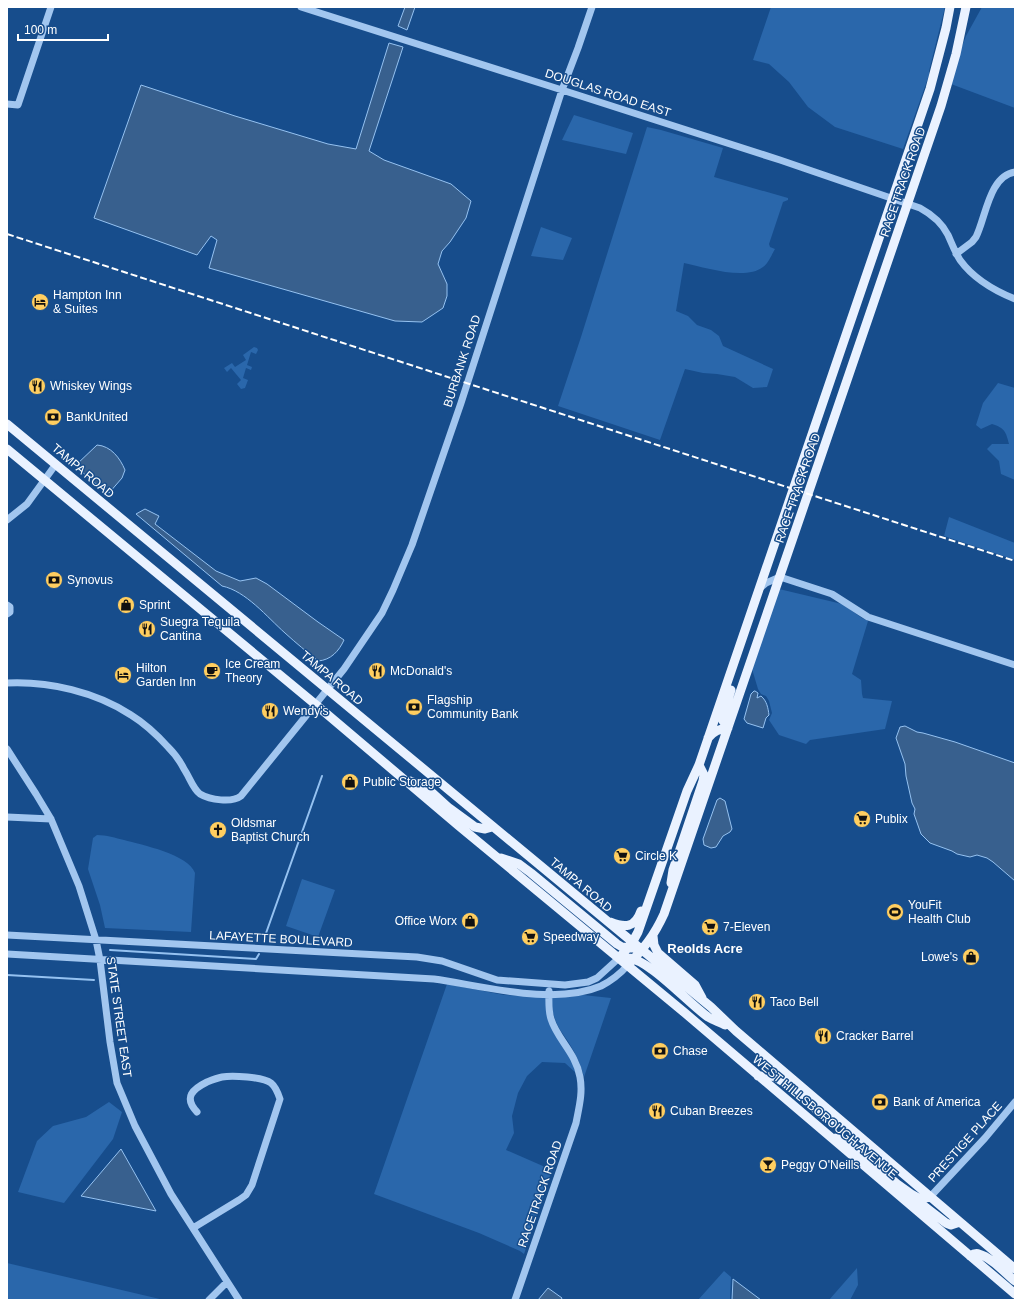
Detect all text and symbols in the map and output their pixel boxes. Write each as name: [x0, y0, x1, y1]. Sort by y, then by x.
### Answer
scale bar: [18, 16, 108, 42]
text: 100 m: [24, 23, 57, 37]
street label: DOUGLAS ROAD EAST: [543, 66, 673, 120]
street label: RACE TRACK ROAD: [878, 125, 928, 239]
place label: Hampton Inn & Suites: [53, 288, 122, 316]
hotel icon: Hampton Inn & Suites: [30, 292, 50, 312]
street label: BURBANK ROAD: [441, 313, 484, 409]
restaurant icon: Whiskey Wings: [27, 376, 47, 396]
place label: Whiskey Wings: [50, 379, 132, 393]
bank icon: BankUnited: [43, 407, 63, 427]
place label: BankUnited: [66, 410, 128, 424]
street label: RACE TRACK ROAD: [773, 431, 823, 545]
street label: TAMPA ROAD: [49, 441, 117, 501]
bank icon: Synovus: [44, 570, 64, 590]
place label: Synovus: [67, 573, 113, 587]
shop icon: Sprint: [116, 595, 136, 615]
place label: Sprint: [139, 598, 171, 612]
place label: Suegra Tequila Cantina: [160, 615, 240, 643]
restaurant icon: Suegra Tequila Cantina: [137, 619, 157, 639]
street label: TAMPA ROAD: [298, 648, 366, 708]
place label: Ice Cream Theory: [225, 657, 280, 685]
place label: Hilton Garden Inn: [136, 661, 196, 689]
cafe icon: Ice Cream Theory: [202, 661, 222, 681]
restaurant icon: McDonald's: [367, 661, 387, 681]
place label: McDonald's: [390, 664, 452, 678]
hotel icon: Hilton Garden Inn: [113, 665, 133, 685]
place label: Flagship Community Bank: [427, 693, 519, 721]
bank icon: Flagship Community Bank: [404, 697, 424, 717]
restaurant icon: Wendy's: [260, 701, 280, 721]
place label: Wendy's: [283, 704, 328, 718]
shop icon: Public Storage: [340, 772, 360, 792]
place label: Public Storage: [363, 775, 441, 789]
supermarket icon: Publix: [852, 809, 872, 829]
place label: Publix: [875, 812, 908, 826]
place label: Oldsmar Baptist Church: [231, 816, 310, 844]
church icon: Oldsmar Baptist Church: [208, 820, 228, 840]
supermarket icon: Circle K: [612, 846, 632, 866]
place label: Circle K: [635, 849, 677, 863]
street label: TAMPA ROAD: [547, 855, 615, 915]
place label: YouFit Health Club: [908, 898, 971, 926]
sports icon: YouFit Health Club: [885, 902, 905, 922]
shop icon: Office Worx: [460, 911, 480, 931]
place label: Office Worx: [395, 914, 457, 928]
supermarket icon: 7-Eleven: [700, 917, 720, 937]
place label: 7-Eleven: [723, 920, 770, 934]
supermarket icon: Speedway: [520, 927, 540, 947]
street label: LAFAYETTE BOULEVARD: [209, 928, 353, 950]
place label: Speedway: [543, 930, 599, 944]
district label: Reolds Acre: [667, 941, 743, 956]
shop icon: Lowe's: [961, 947, 981, 967]
place label: Lowe's: [921, 950, 958, 964]
street label: STATE STREET EAST: [104, 956, 135, 1079]
restaurant icon: Taco Bell: [747, 992, 767, 1012]
place label: Taco Bell: [770, 995, 819, 1009]
restaurant icon: Cracker Barrel: [813, 1026, 833, 1046]
place label: Cracker Barrel: [836, 1029, 913, 1043]
bank icon: Chase: [650, 1041, 670, 1061]
place label: Chase: [673, 1044, 708, 1058]
street label: WEST HILLSBOROUGH AVENUE: [750, 1052, 900, 1182]
bank icon: Bank of America: [870, 1092, 890, 1112]
place label: Bank of America: [893, 1095, 981, 1109]
street label: PRESTIGE PLACE: [925, 1099, 1005, 1185]
restaurant icon: Cuban Breezes: [647, 1101, 667, 1121]
place label: Cuban Breezes: [670, 1104, 753, 1118]
street label: RACETRACK ROAD: [515, 1138, 565, 1249]
bar icon: Peggy O'Neills: [758, 1155, 778, 1175]
place label: Peggy O'Neills: [781, 1158, 859, 1172]

